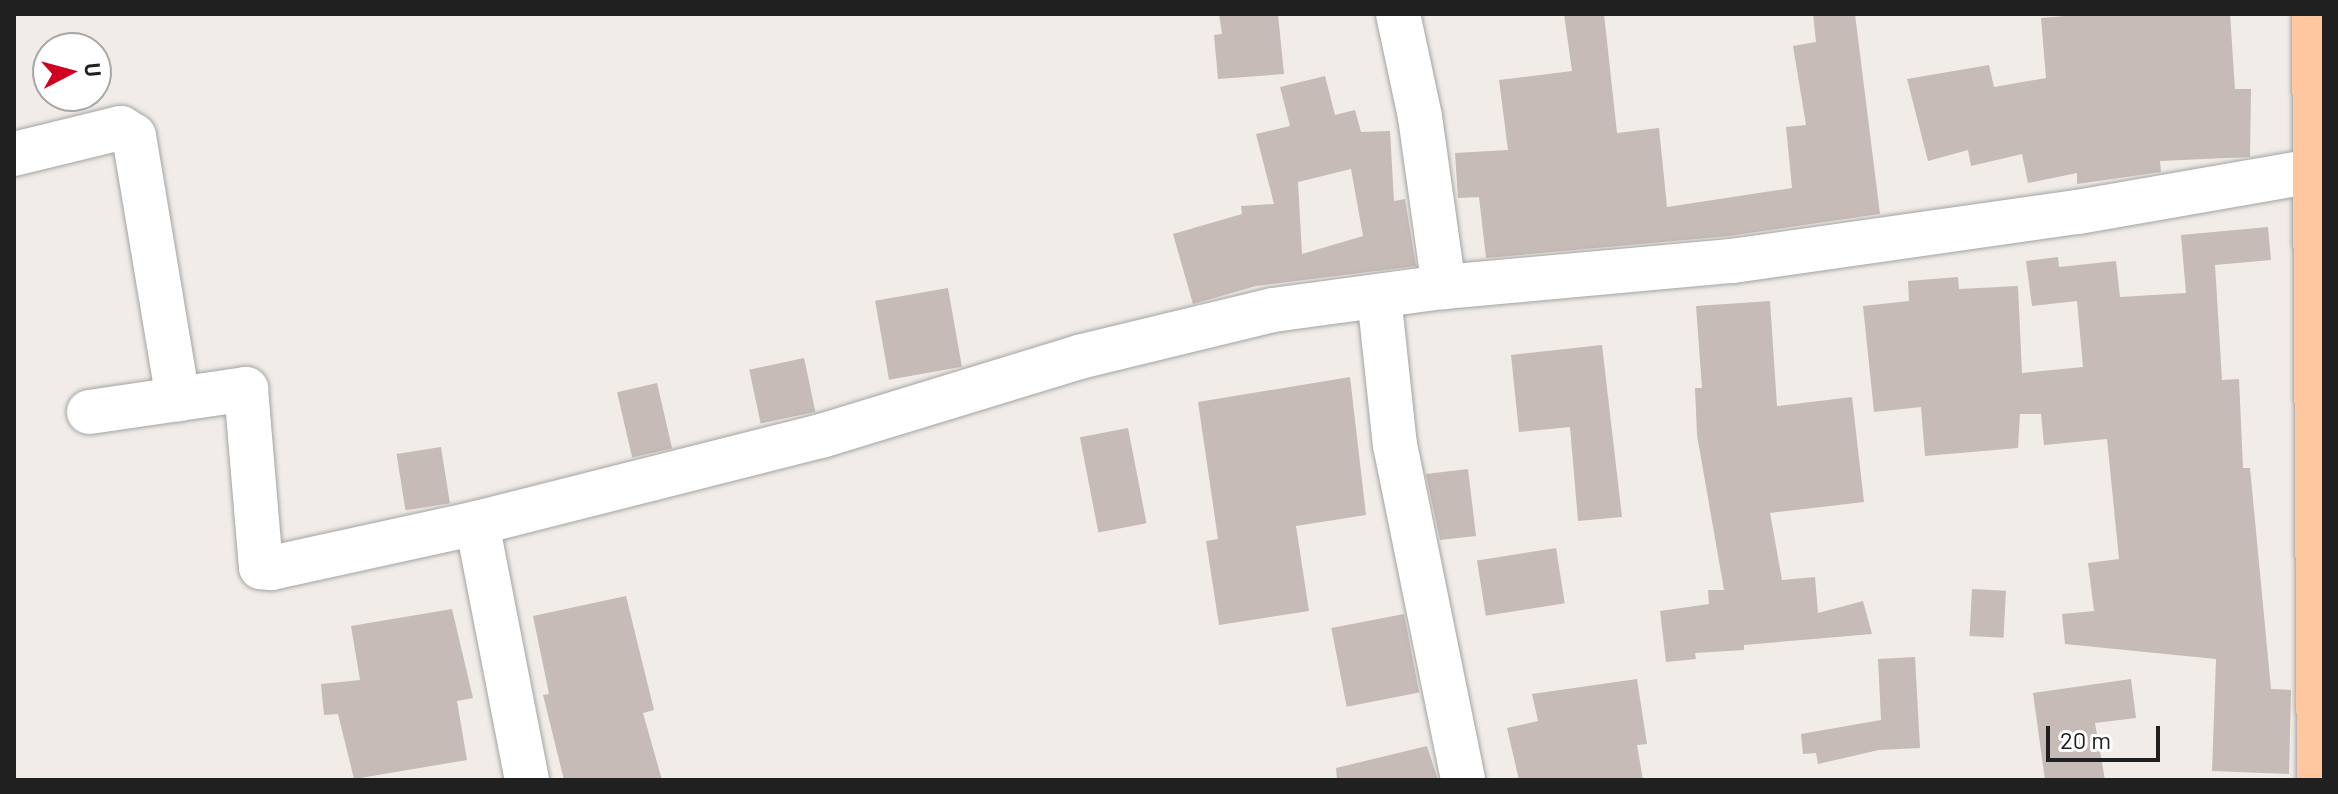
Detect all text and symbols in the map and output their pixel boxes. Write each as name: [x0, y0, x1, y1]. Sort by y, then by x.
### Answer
north arrow: [32, 32, 112, 112]
text: U: [80, 61, 108, 78]
scale bar: [2050, 710, 2164, 760]
text: 20 m: [2060, 725, 2111, 754]

